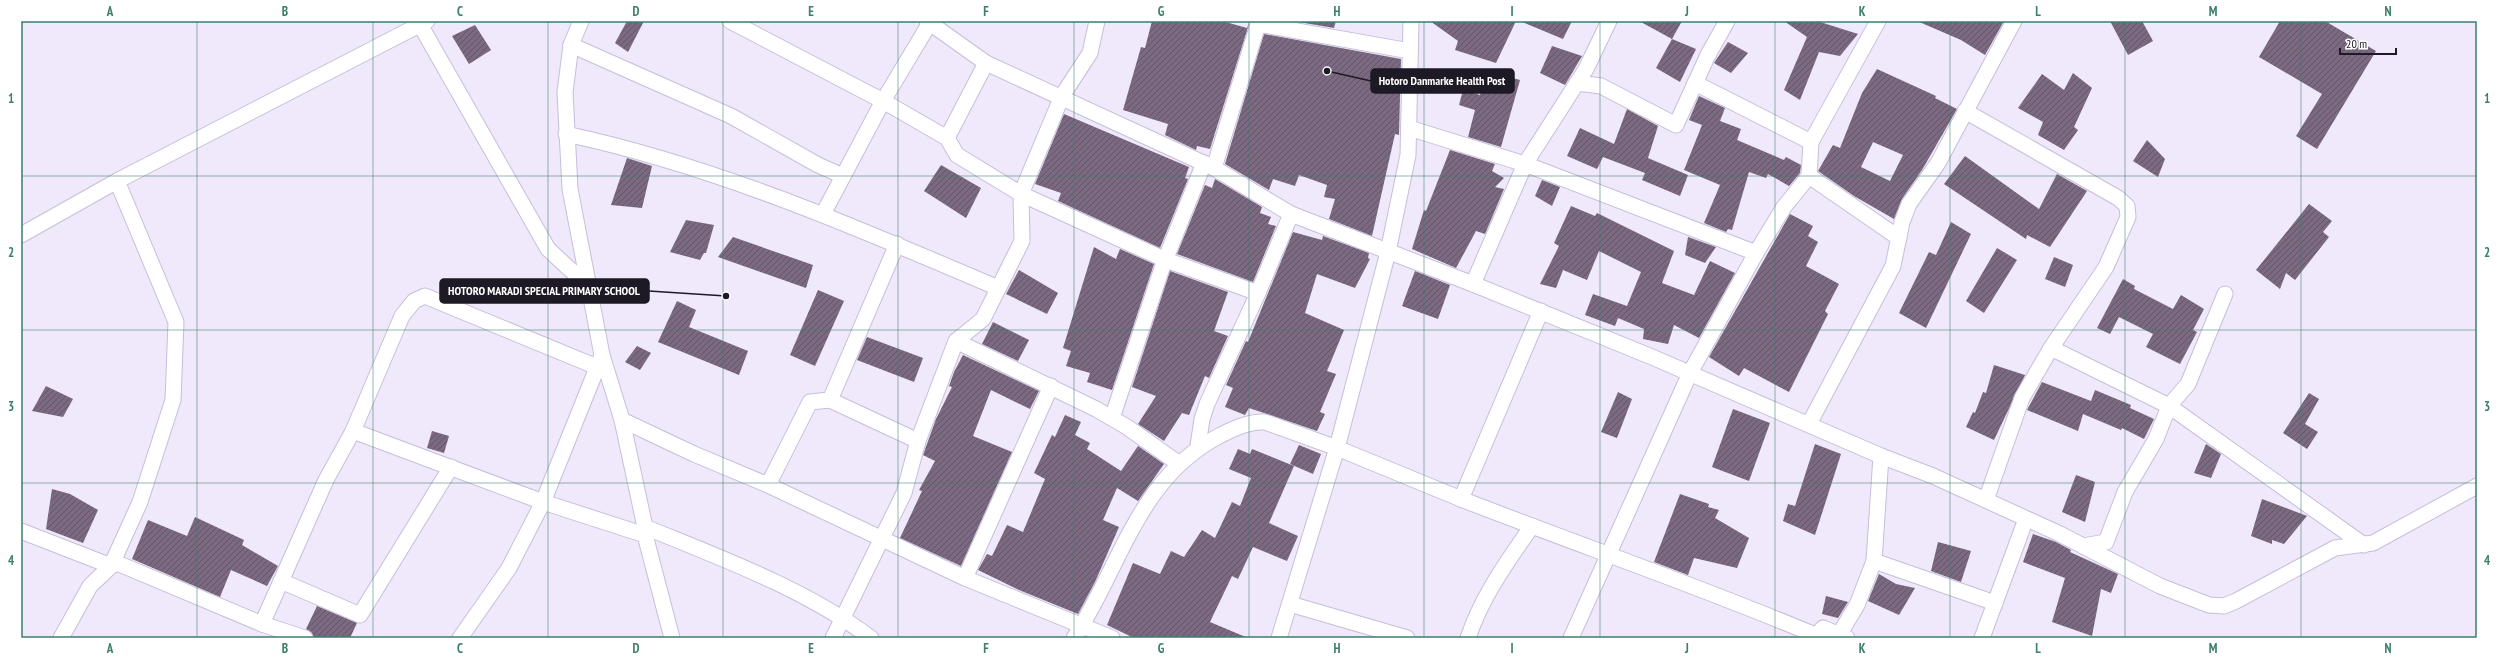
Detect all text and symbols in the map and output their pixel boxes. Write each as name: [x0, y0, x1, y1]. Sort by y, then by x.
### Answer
text: A: [106, 3, 114, 20]
text: B: [282, 3, 288, 20]
text: C: [457, 3, 463, 20]
text: D: [633, 3, 640, 20]
text: E: [808, 3, 814, 20]
text: F: [983, 3, 989, 20]
text: G: [1158, 3, 1165, 20]
text: H: [1334, 3, 1341, 20]
text: I: [1510, 3, 1514, 20]
text: J: [1684, 3, 1689, 20]
text: K: [1859, 3, 1866, 20]
text: L: [2035, 3, 2041, 20]
text: M: [2209, 3, 2218, 20]
text: N: [2384, 3, 2392, 20]
scale bar: [2340, 30, 2396, 56]
text: 20 m: [2346, 36, 2367, 51]
callout: Hotoro Danmarke Health Post: [1371, 69, 1514, 93]
text: Hotoro Danmarke Health Post: [1379, 73, 1506, 88]
text: 1: [8, 90, 14, 107]
text: 1: [2484, 90, 2490, 107]
text: 2: [8, 244, 14, 261]
text: 2: [2484, 244, 2490, 261]
callout: HOTORO MARADI SPECIAL PRIMARY SCHOOL: [440, 279, 649, 303]
text: HOTORO MARADI SPECIAL PRIMARY SCHOOL: [448, 283, 640, 298]
text: 3: [8, 398, 14, 415]
text: 3: [2484, 398, 2490, 415]
text: 4: [8, 552, 15, 569]
text: 4: [2484, 552, 2491, 569]
text: A: [106, 640, 114, 657]
text: B: [282, 640, 288, 657]
text: C: [457, 640, 463, 657]
text: D: [633, 640, 640, 657]
text: E: [808, 640, 814, 657]
text: F: [983, 640, 989, 657]
text: G: [1158, 640, 1165, 657]
text: H: [1334, 640, 1341, 657]
text: I: [1510, 640, 1514, 657]
text: J: [1684, 640, 1689, 657]
text: K: [1859, 640, 1866, 657]
text: L: [2035, 640, 2041, 657]
text: M: [2209, 640, 2218, 657]
text: N: [2384, 640, 2392, 657]

